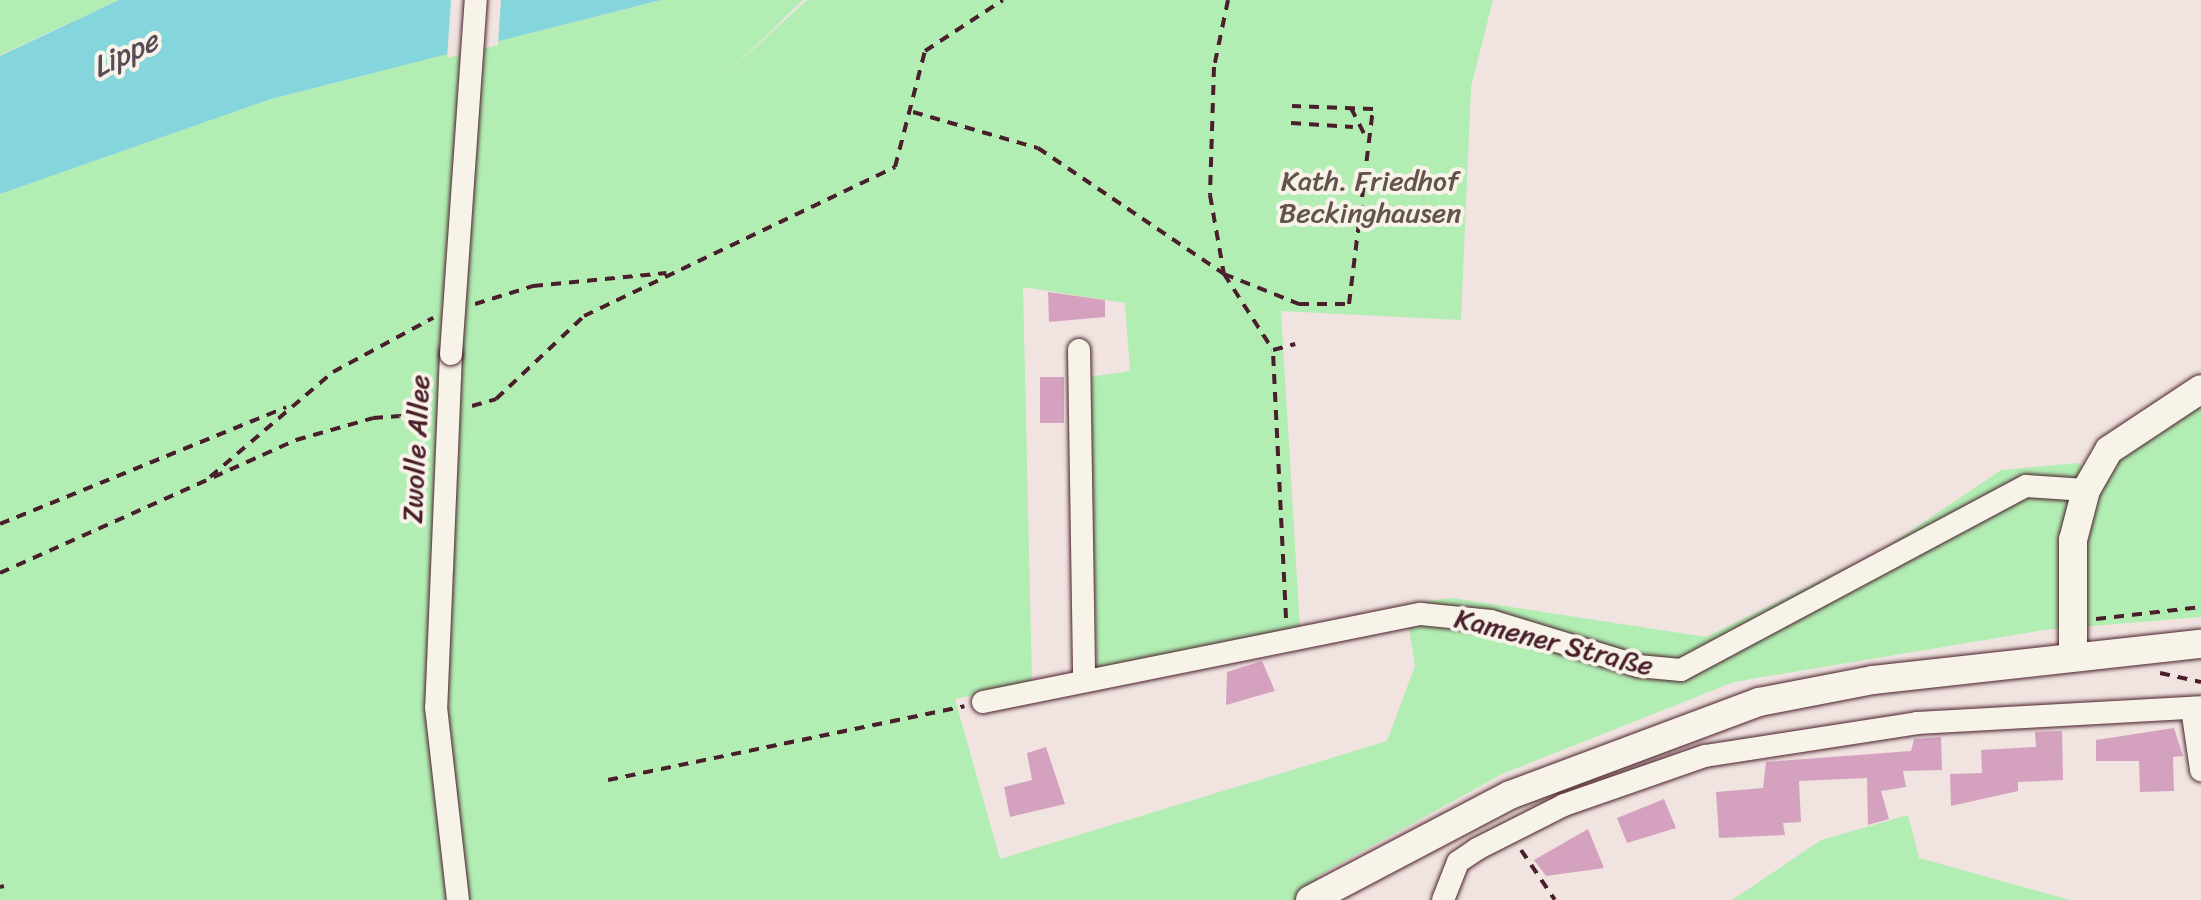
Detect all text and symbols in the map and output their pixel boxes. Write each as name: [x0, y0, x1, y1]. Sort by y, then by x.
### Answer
water label: Lippe: [86, 23, 164, 85]
park label: Kath. Friedhof Beckinghausen: [1279, 164, 1461, 230]
street label: Zwolle Allee: [395, 373, 437, 525]
street label: Kamener Straße: [1451, 601, 1657, 683]

